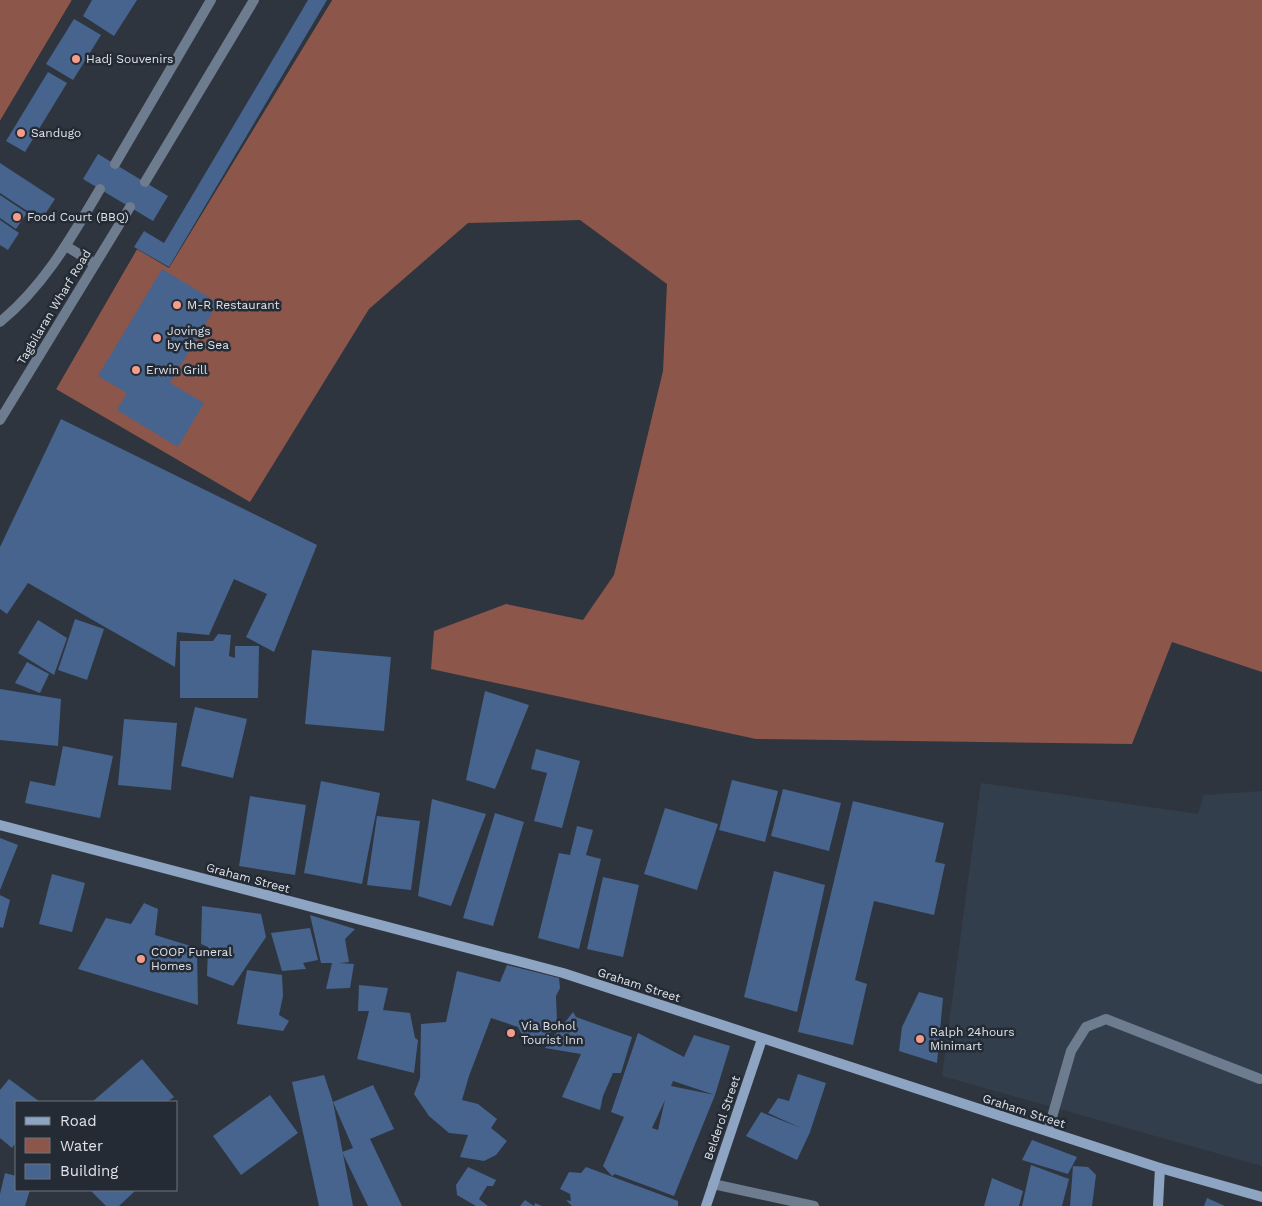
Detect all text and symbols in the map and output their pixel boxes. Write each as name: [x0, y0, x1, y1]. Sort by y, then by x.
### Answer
place label: Hadj Souvenirs: [86, 52, 173, 66]
marker: Hadj Souvenirs: [70, 53, 82, 65]
place label: Sandugo: [31, 126, 81, 140]
marker: Sandugo: [15, 127, 27, 139]
place label: Food Court (BBQ): [27, 210, 129, 224]
marker: Food Court (BBQ): [11, 211, 23, 223]
street label: Tagbilaran Wharf Road: [14, 247, 94, 367]
place label: M-R Restaurant: [187, 298, 280, 312]
marker: M-R Restaurant: [171, 299, 183, 311]
place label: Jovings by the Sea: [167, 324, 229, 352]
marker: Jovings by the Sea: [151, 332, 163, 344]
place label: Erwin Grill: [146, 363, 208, 377]
marker: Erwin Grill: [130, 364, 142, 376]
street label: Graham Street: [205, 860, 291, 896]
place label: COOP Funeral Homes: [151, 945, 232, 973]
marker: COOP Funeral Homes: [135, 953, 147, 965]
street label: Graham Street: [596, 965, 682, 1005]
place label: Via Bohol Tourist Inn: [521, 1019, 583, 1047]
place label: Ralph 24hours Minimart: [930, 1025, 1014, 1053]
marker: Via Bohol Tourist Inn: [505, 1027, 517, 1039]
marker: Ralph 24hours Minimart: [914, 1033, 926, 1045]
street label: Belderol Street: [701, 1074, 743, 1162]
street label: Graham Street: [981, 1091, 1067, 1131]
legend: [15, 1101, 178, 1191]
text: Road: [60, 1112, 97, 1130]
text: Water: [60, 1137, 103, 1155]
text: Building: [60, 1162, 118, 1180]

